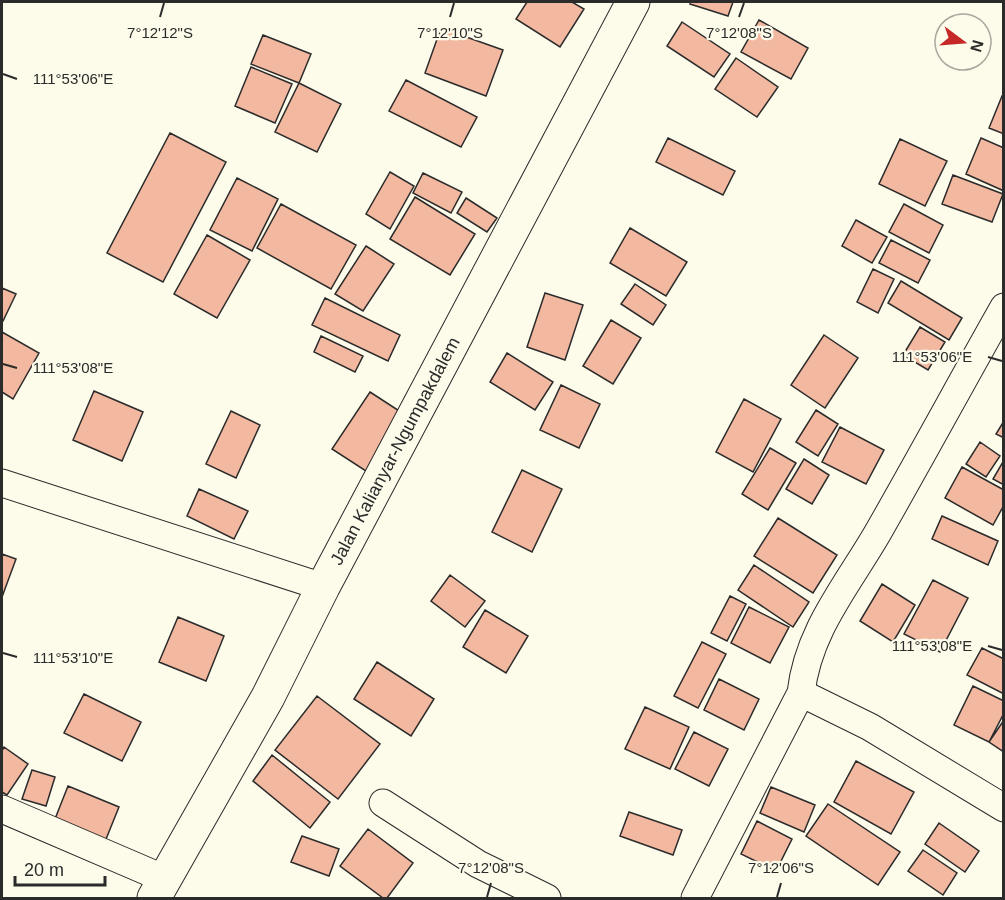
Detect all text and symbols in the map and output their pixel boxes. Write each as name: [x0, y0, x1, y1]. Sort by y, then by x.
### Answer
north arrow: [933, 12, 993, 72]
text: 7°12'12"S: [127, 24, 193, 41]
text: 7°12'10"S: [417, 24, 483, 41]
text: 7°12'08"S: [706, 24, 772, 41]
text: N: [967, 38, 987, 54]
text: 111°53'06"E: [33, 70, 113, 87]
street label: Jalan Kalianyar-Ngumpakdalem: [326, 334, 464, 568]
text: 111°53'06"E: [892, 348, 972, 365]
text: 111°53'08"E: [33, 359, 113, 376]
text: 111°53'08"E: [892, 637, 972, 654]
text: 111°53'10"E: [33, 649, 113, 666]
scale bar: [15, 849, 105, 887]
text: 7°12'08"S: [458, 859, 524, 876]
text: 7°12'06"S: [748, 859, 814, 876]
text: 20 m: [24, 860, 64, 880]

